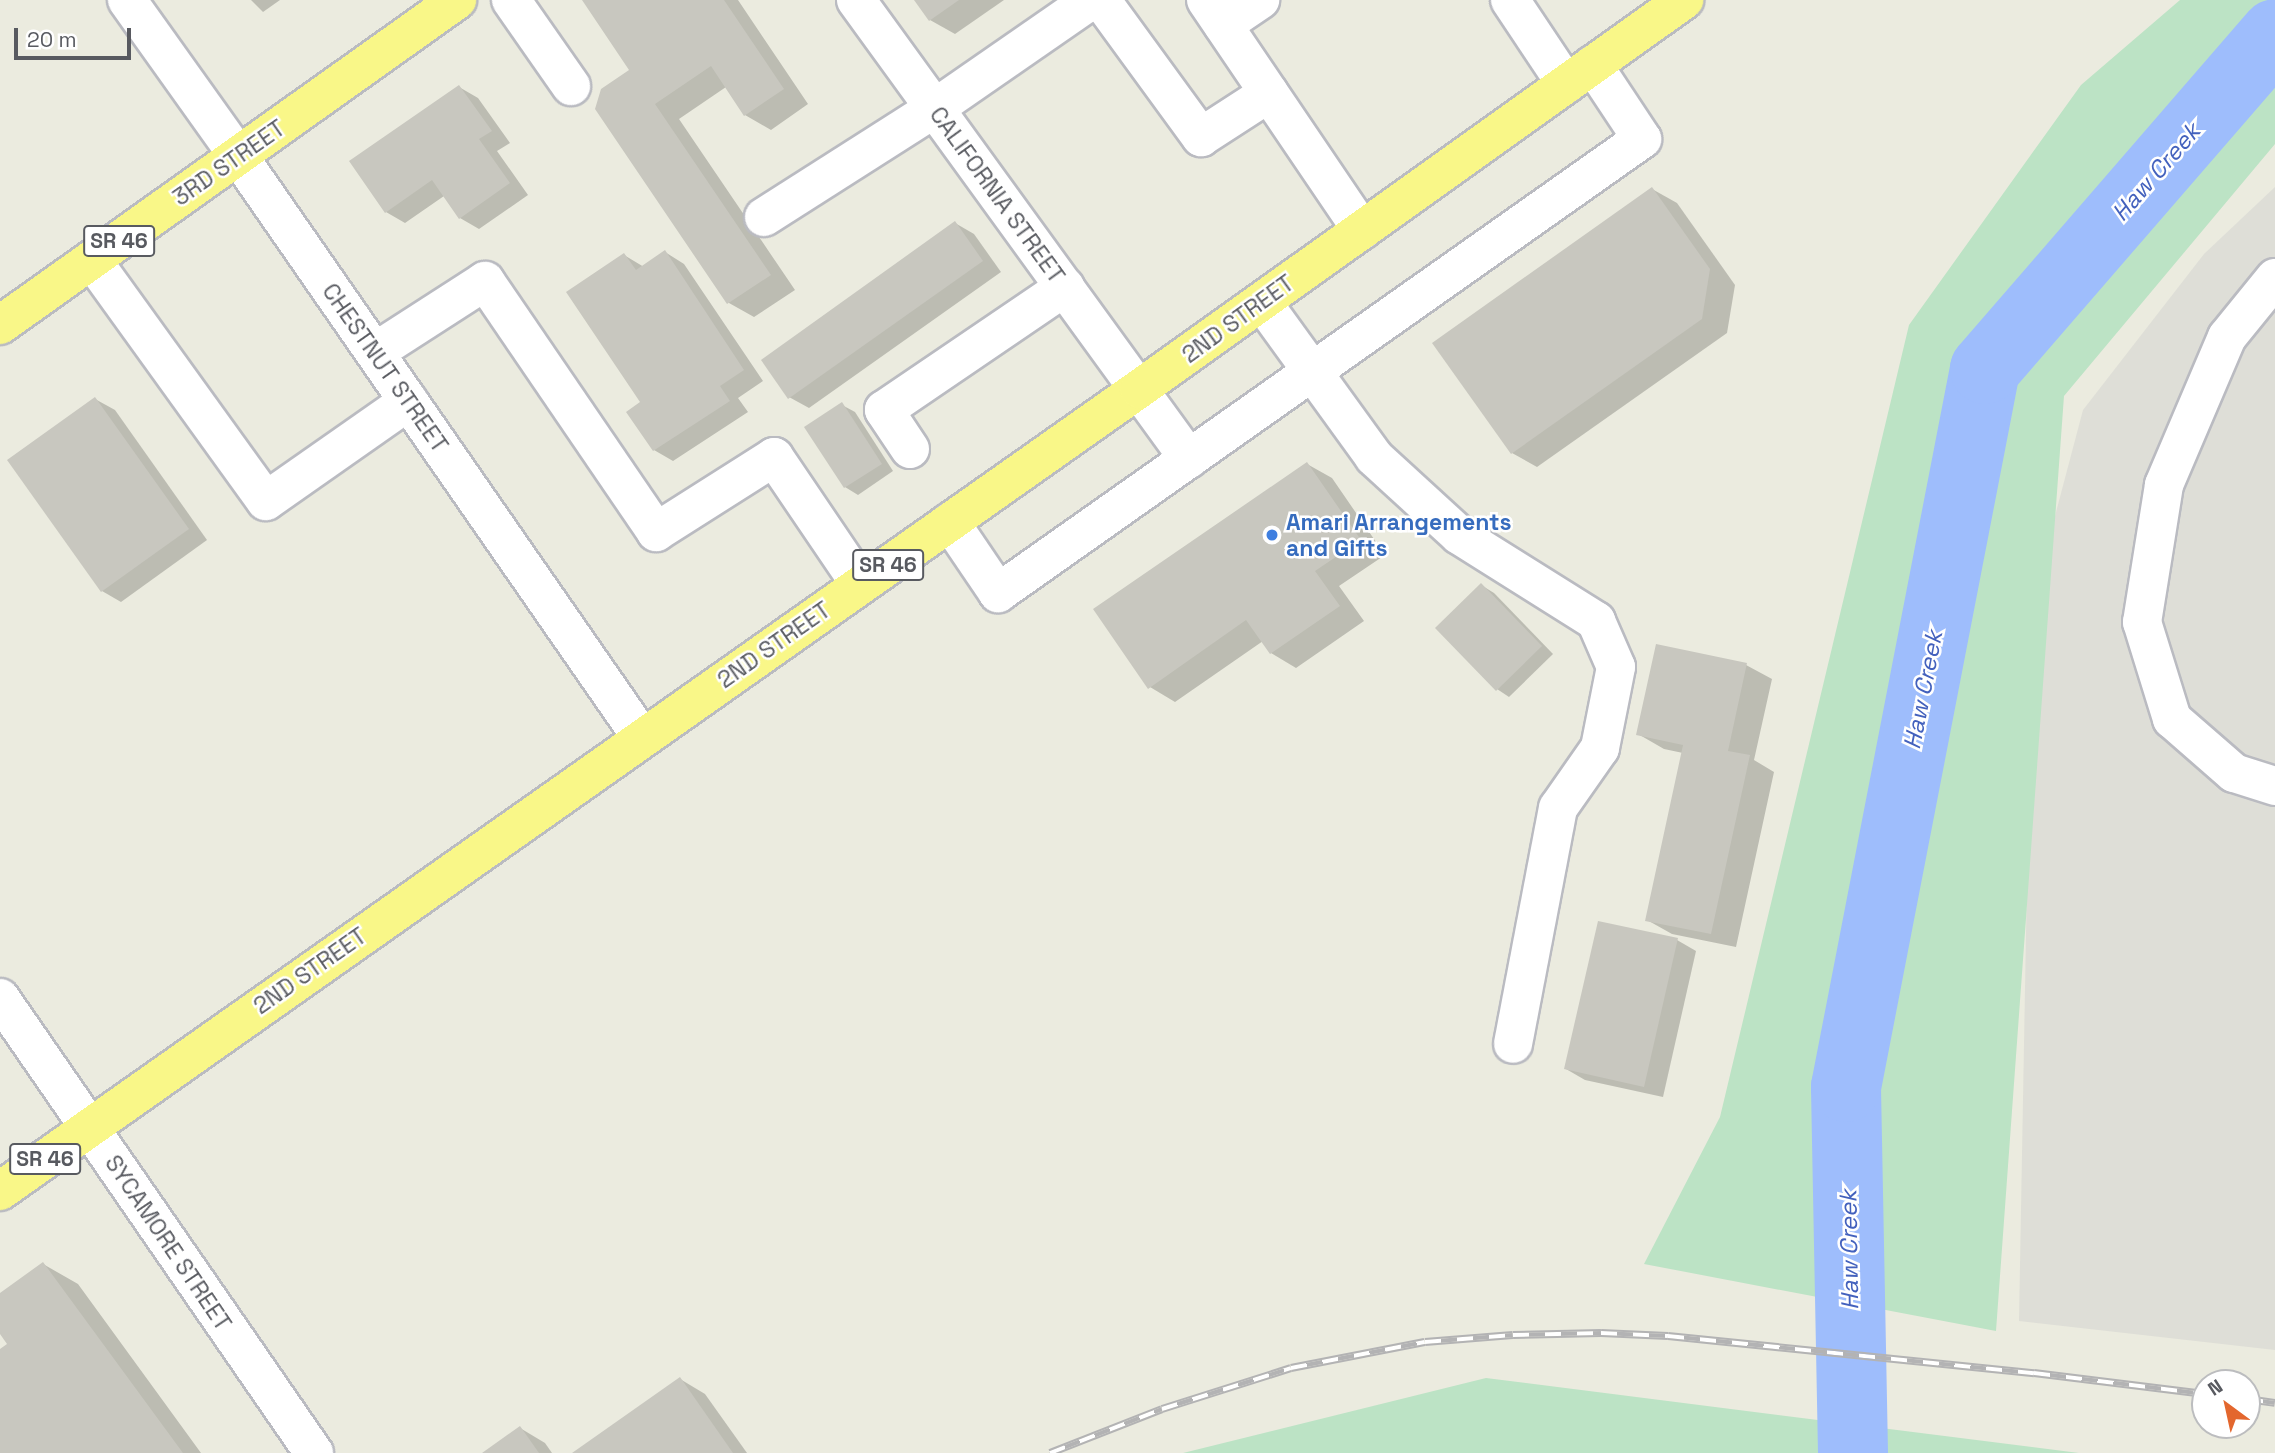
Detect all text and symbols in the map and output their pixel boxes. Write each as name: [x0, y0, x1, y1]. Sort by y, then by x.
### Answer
scale bar: [18, 14, 135, 58]
text: 20 m: [27, 26, 77, 53]
street label: CALIFORNIA STREET: [924, 101, 1070, 289]
street label: 3RD STREET: [168, 114, 290, 212]
water label: Haw Creek: [2106, 117, 2206, 227]
road number: SR 46: [82, 224, 156, 258]
street label: 2ND STREET: [1177, 269, 1299, 369]
street label: CHESTNUT STREET: [316, 278, 454, 458]
place label: Amari Arrangements and Gifts: [1286, 508, 1512, 562]
marker: Amari Arrangements and Gifts: [1264, 527, 1280, 543]
road number: SR 46: [851, 548, 925, 582]
street label: 2ND STREET: [712, 596, 836, 694]
water label: Haw Creek: [1897, 628, 1949, 752]
street label: 2ND STREET: [248, 922, 372, 1020]
road number: SR 46: [8, 1142, 82, 1176]
street label: SYCAMORE STREET: [99, 1150, 237, 1336]
water label: Haw Creek: [1834, 1190, 1864, 1310]
north arrow: [2191, 1369, 2261, 1439]
text: N: [2203, 1374, 2228, 1402]

